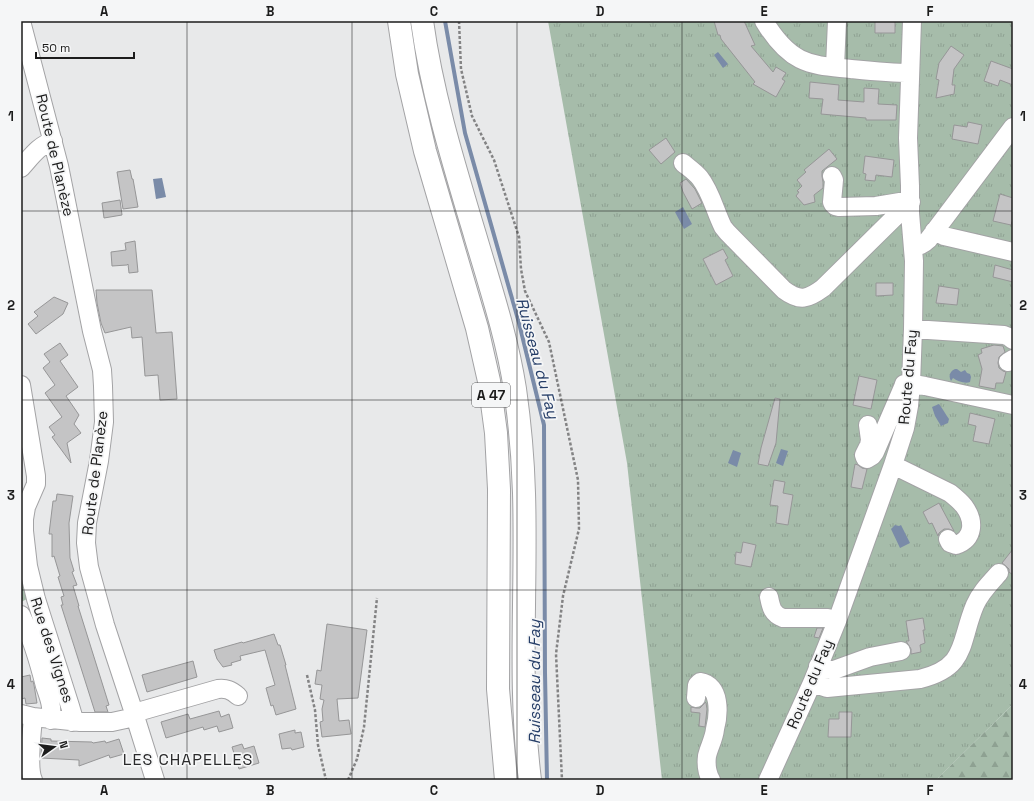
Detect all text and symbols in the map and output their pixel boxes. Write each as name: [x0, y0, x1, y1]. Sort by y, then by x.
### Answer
text: A: [100, 3, 109, 20]
text: B: [266, 3, 275, 20]
text: C: [430, 3, 438, 20]
text: D: [596, 3, 605, 20]
text: E: [760, 3, 768, 20]
text: F: [927, 3, 934, 20]
scale bar: [36, 34, 134, 60]
text: 50 m: [42, 40, 70, 56]
street label: Route de Planèze: [32, 92, 79, 218]
text: 1: [8, 108, 14, 125]
text: 1: [1020, 108, 1026, 125]
water label: Ruisseau du Fay: [511, 295, 564, 422]
text: 2: [7, 297, 15, 314]
text: 2: [1019, 297, 1027, 314]
street label: Route du Fay: [894, 329, 921, 425]
road number: A 47: [472, 383, 510, 407]
street label: Route de Planèze: [77, 410, 112, 536]
text: 3: [7, 487, 15, 504]
text: 3: [1019, 487, 1027, 504]
street label: Rue des Vignes: [26, 595, 79, 705]
water label: Ruisseau du Fay: [524, 619, 545, 744]
street label: Route du Fay: [782, 636, 837, 732]
text: 4: [7, 676, 15, 693]
text: 4: [1019, 676, 1027, 693]
north arrow: [34, 727, 74, 767]
text: N: [56, 739, 71, 750]
district label: LES CHAPELLES: [123, 749, 253, 770]
text: A: [100, 782, 109, 799]
text: B: [266, 782, 275, 799]
text: C: [430, 782, 438, 799]
text: D: [596, 782, 605, 799]
text: E: [760, 782, 768, 799]
text: F: [927, 782, 934, 799]

